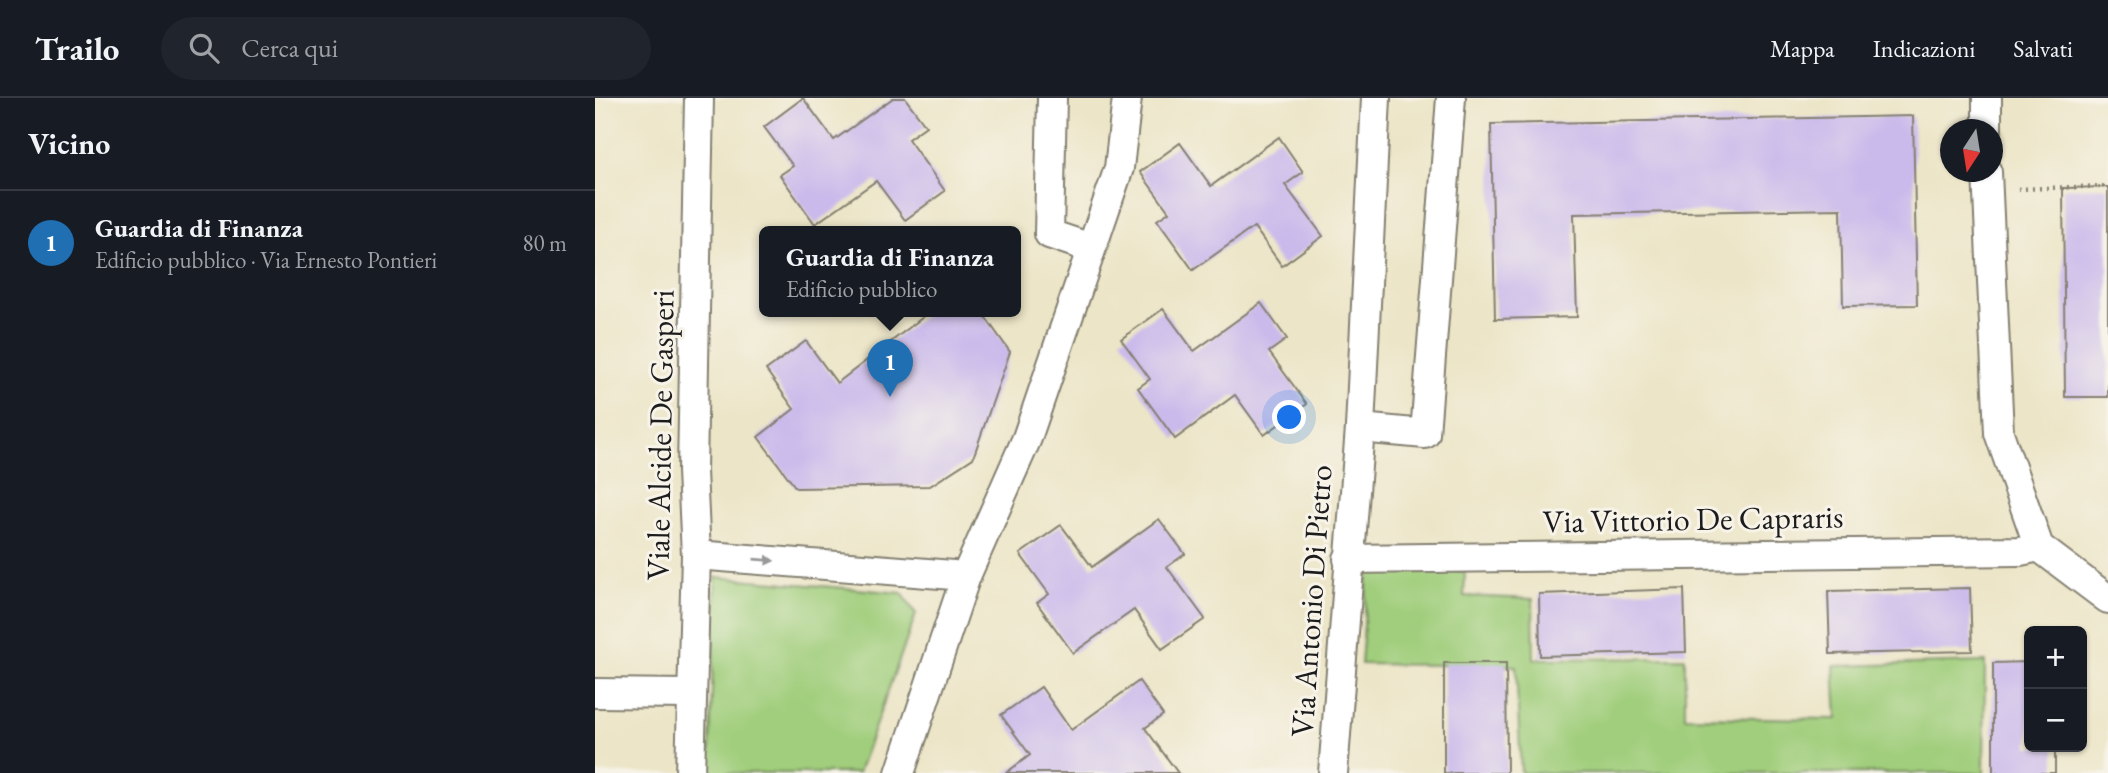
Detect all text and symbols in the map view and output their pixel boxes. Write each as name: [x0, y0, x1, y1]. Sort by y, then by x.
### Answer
search box: [161, 17, 651, 80]
text: Trailo: [35, 27, 119, 70]
icon: search: [185, 29, 223, 67]
text: Cerca qui: [241, 31, 338, 65]
text: Mappa: [1770, 33, 1835, 64]
text: Indicazioni: [1873, 33, 1975, 64]
text: Salvati: [2013, 33, 2073, 64]
north arrow: [1940, 119, 2003, 182]
text: Vicino: [28, 124, 110, 163]
text: Guardia di Finanza: [95, 211, 303, 245]
popup: [759, 226, 1021, 317]
text: 1: [45, 228, 57, 258]
text: 80 m: [522, 228, 567, 258]
text: Guardia di Finanza: [786, 240, 994, 274]
text: Edificio pubblico · Via Ernesto Pontieri: [95, 245, 437, 275]
text: Edificio pubblico: [786, 274, 937, 304]
street label: Viale Alcide De Gasperi: [636, 289, 684, 581]
pin: 1: [867, 339, 913, 397]
your location: [1272, 400, 1306, 434]
street label: Via Antonio Di Pietro: [1281, 464, 1341, 738]
street label: Via Vittorio De Capraris: [1542, 495, 1844, 543]
one-way arrow: [753, 555, 775, 566]
map controls: [2024, 626, 2087, 752]
button: +: [2024, 626, 2087, 689]
button: −: [2024, 689, 2087, 752]

